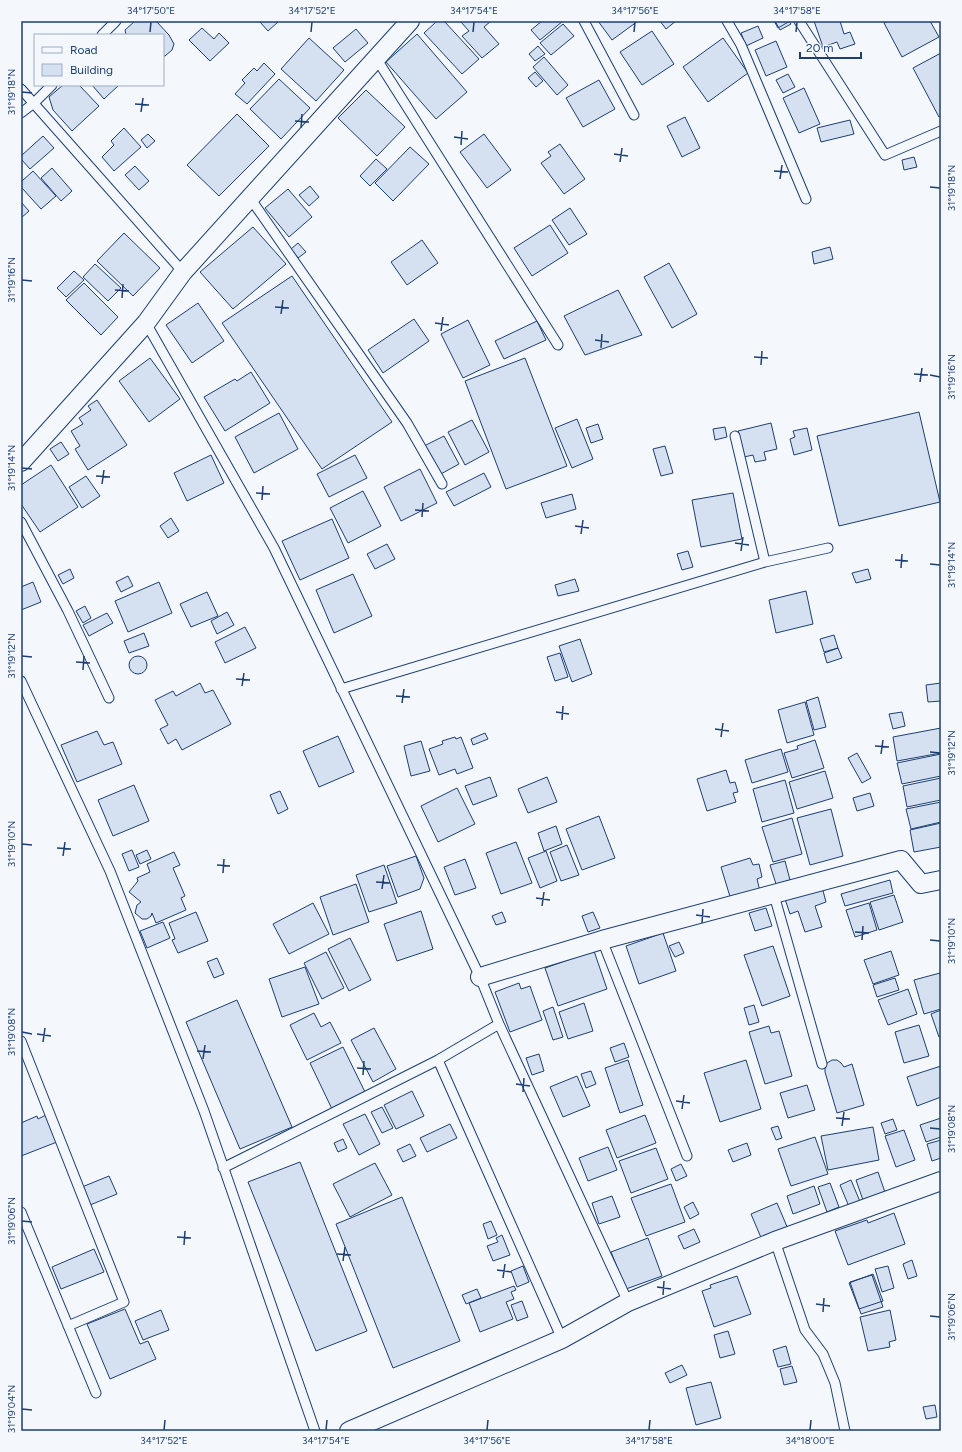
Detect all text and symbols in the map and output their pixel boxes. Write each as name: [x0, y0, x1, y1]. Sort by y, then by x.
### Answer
text: 34°17'50"E: [127, 4, 175, 17]
text: 34°17'52"E: [288, 4, 336, 17]
text: 34°17'54"E: [450, 4, 498, 17]
text: 34°17'56"E: [611, 4, 659, 17]
text: 34°17'58"E: [773, 4, 821, 17]
legend: [34, 34, 164, 86]
scale bar: [800, 34, 861, 60]
text: 20 m: [806, 41, 834, 55]
text: Road: [70, 43, 98, 57]
text: Building: [70, 63, 113, 77]
text: 31°19'18"N: [5, 69, 18, 115]
text: 31°19'18"N: [945, 165, 958, 211]
text: 31°19'16"N: [5, 257, 18, 303]
text: 31°19'16"N: [945, 354, 958, 400]
text: 31°19'14"N: [5, 445, 18, 491]
text: 31°19'14"N: [945, 542, 958, 588]
text: 31°19'12"N: [5, 633, 18, 679]
text: 31°19'12"N: [945, 730, 958, 776]
text: 31°19'10"N: [5, 821, 18, 867]
text: 31°19'10"N: [945, 918, 958, 964]
text: 31°19'08"N: [5, 1008, 18, 1056]
text: 31°19'08"N: [945, 1105, 958, 1153]
text: 31°19'06"N: [5, 1197, 18, 1245]
text: 31°19'06"N: [945, 1293, 958, 1341]
text: 31°19'04"N: [5, 1385, 18, 1433]
text: 34°17'52"E: [140, 1434, 188, 1447]
text: 34°17'54"E: [302, 1434, 350, 1447]
text: 34°17'56"E: [463, 1434, 511, 1447]
text: 34°17'58"E: [625, 1434, 673, 1447]
text: 34°18'00"E: [785, 1434, 835, 1447]

